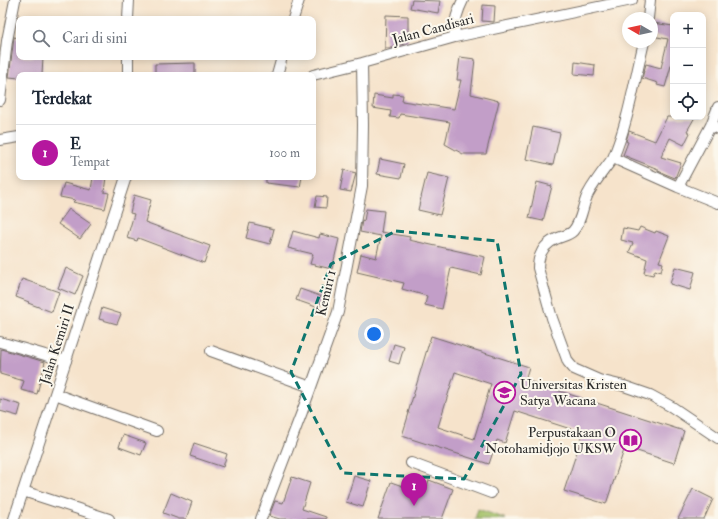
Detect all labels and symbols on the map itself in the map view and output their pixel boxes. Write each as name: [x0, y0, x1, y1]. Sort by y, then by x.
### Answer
street label: Jalan Candisari: [389, 10, 476, 48]
north arrow: [622, 12, 658, 48]
street label: Kemiri 1: [312, 268, 340, 318]
street label: Jalan Kemiri II: [36, 301, 78, 387]
your location: [364, 324, 384, 344]
place label: Universitas Kristen Satya Wacana: [520, 376, 627, 410]
school or university icon: Universitas Kristen Satya Wacana: [492, 379, 518, 405]
place label: Perpustakaan O Notohamidjojo UKSW: [485, 424, 617, 457]
library icon: Perpustakaan O Notohamidjojo UKSW: [618, 427, 644, 453]
pin: 1: [401, 473, 427, 506]

